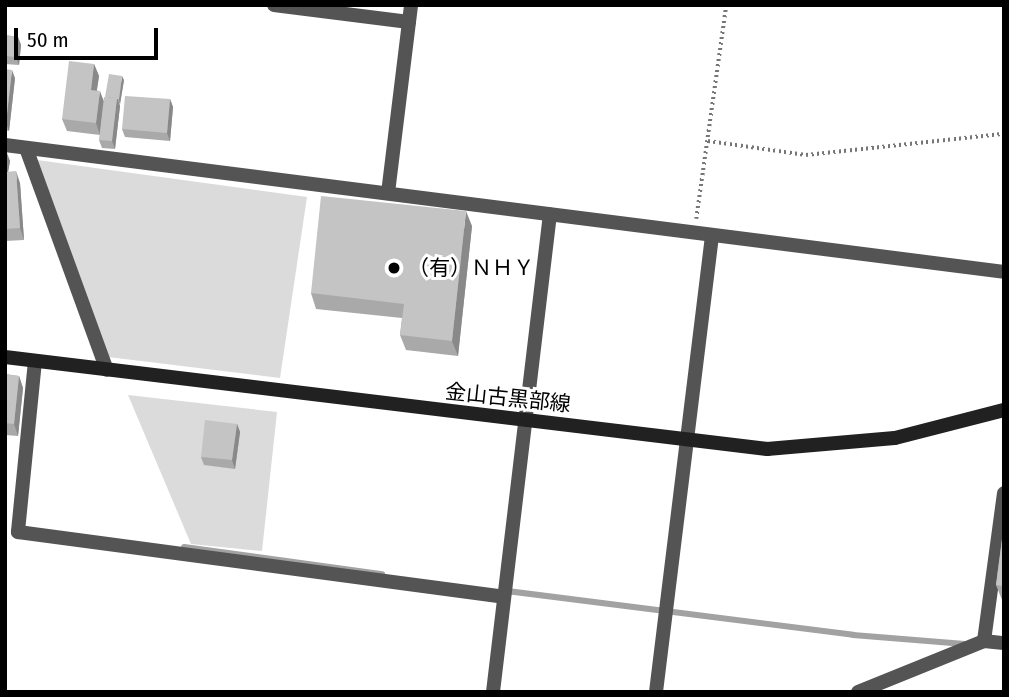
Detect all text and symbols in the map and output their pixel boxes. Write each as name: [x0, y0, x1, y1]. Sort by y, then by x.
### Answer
scale bar: [18, 14, 161, 58]
text: 50 m: [27, 27, 69, 53]
place label: （有）ＮＨＹ: [408, 255, 534, 281]
marker: （有）ＮＨＹ: [386, 260, 402, 276]
street label: 金山古黒部線: [444, 379, 572, 417]

